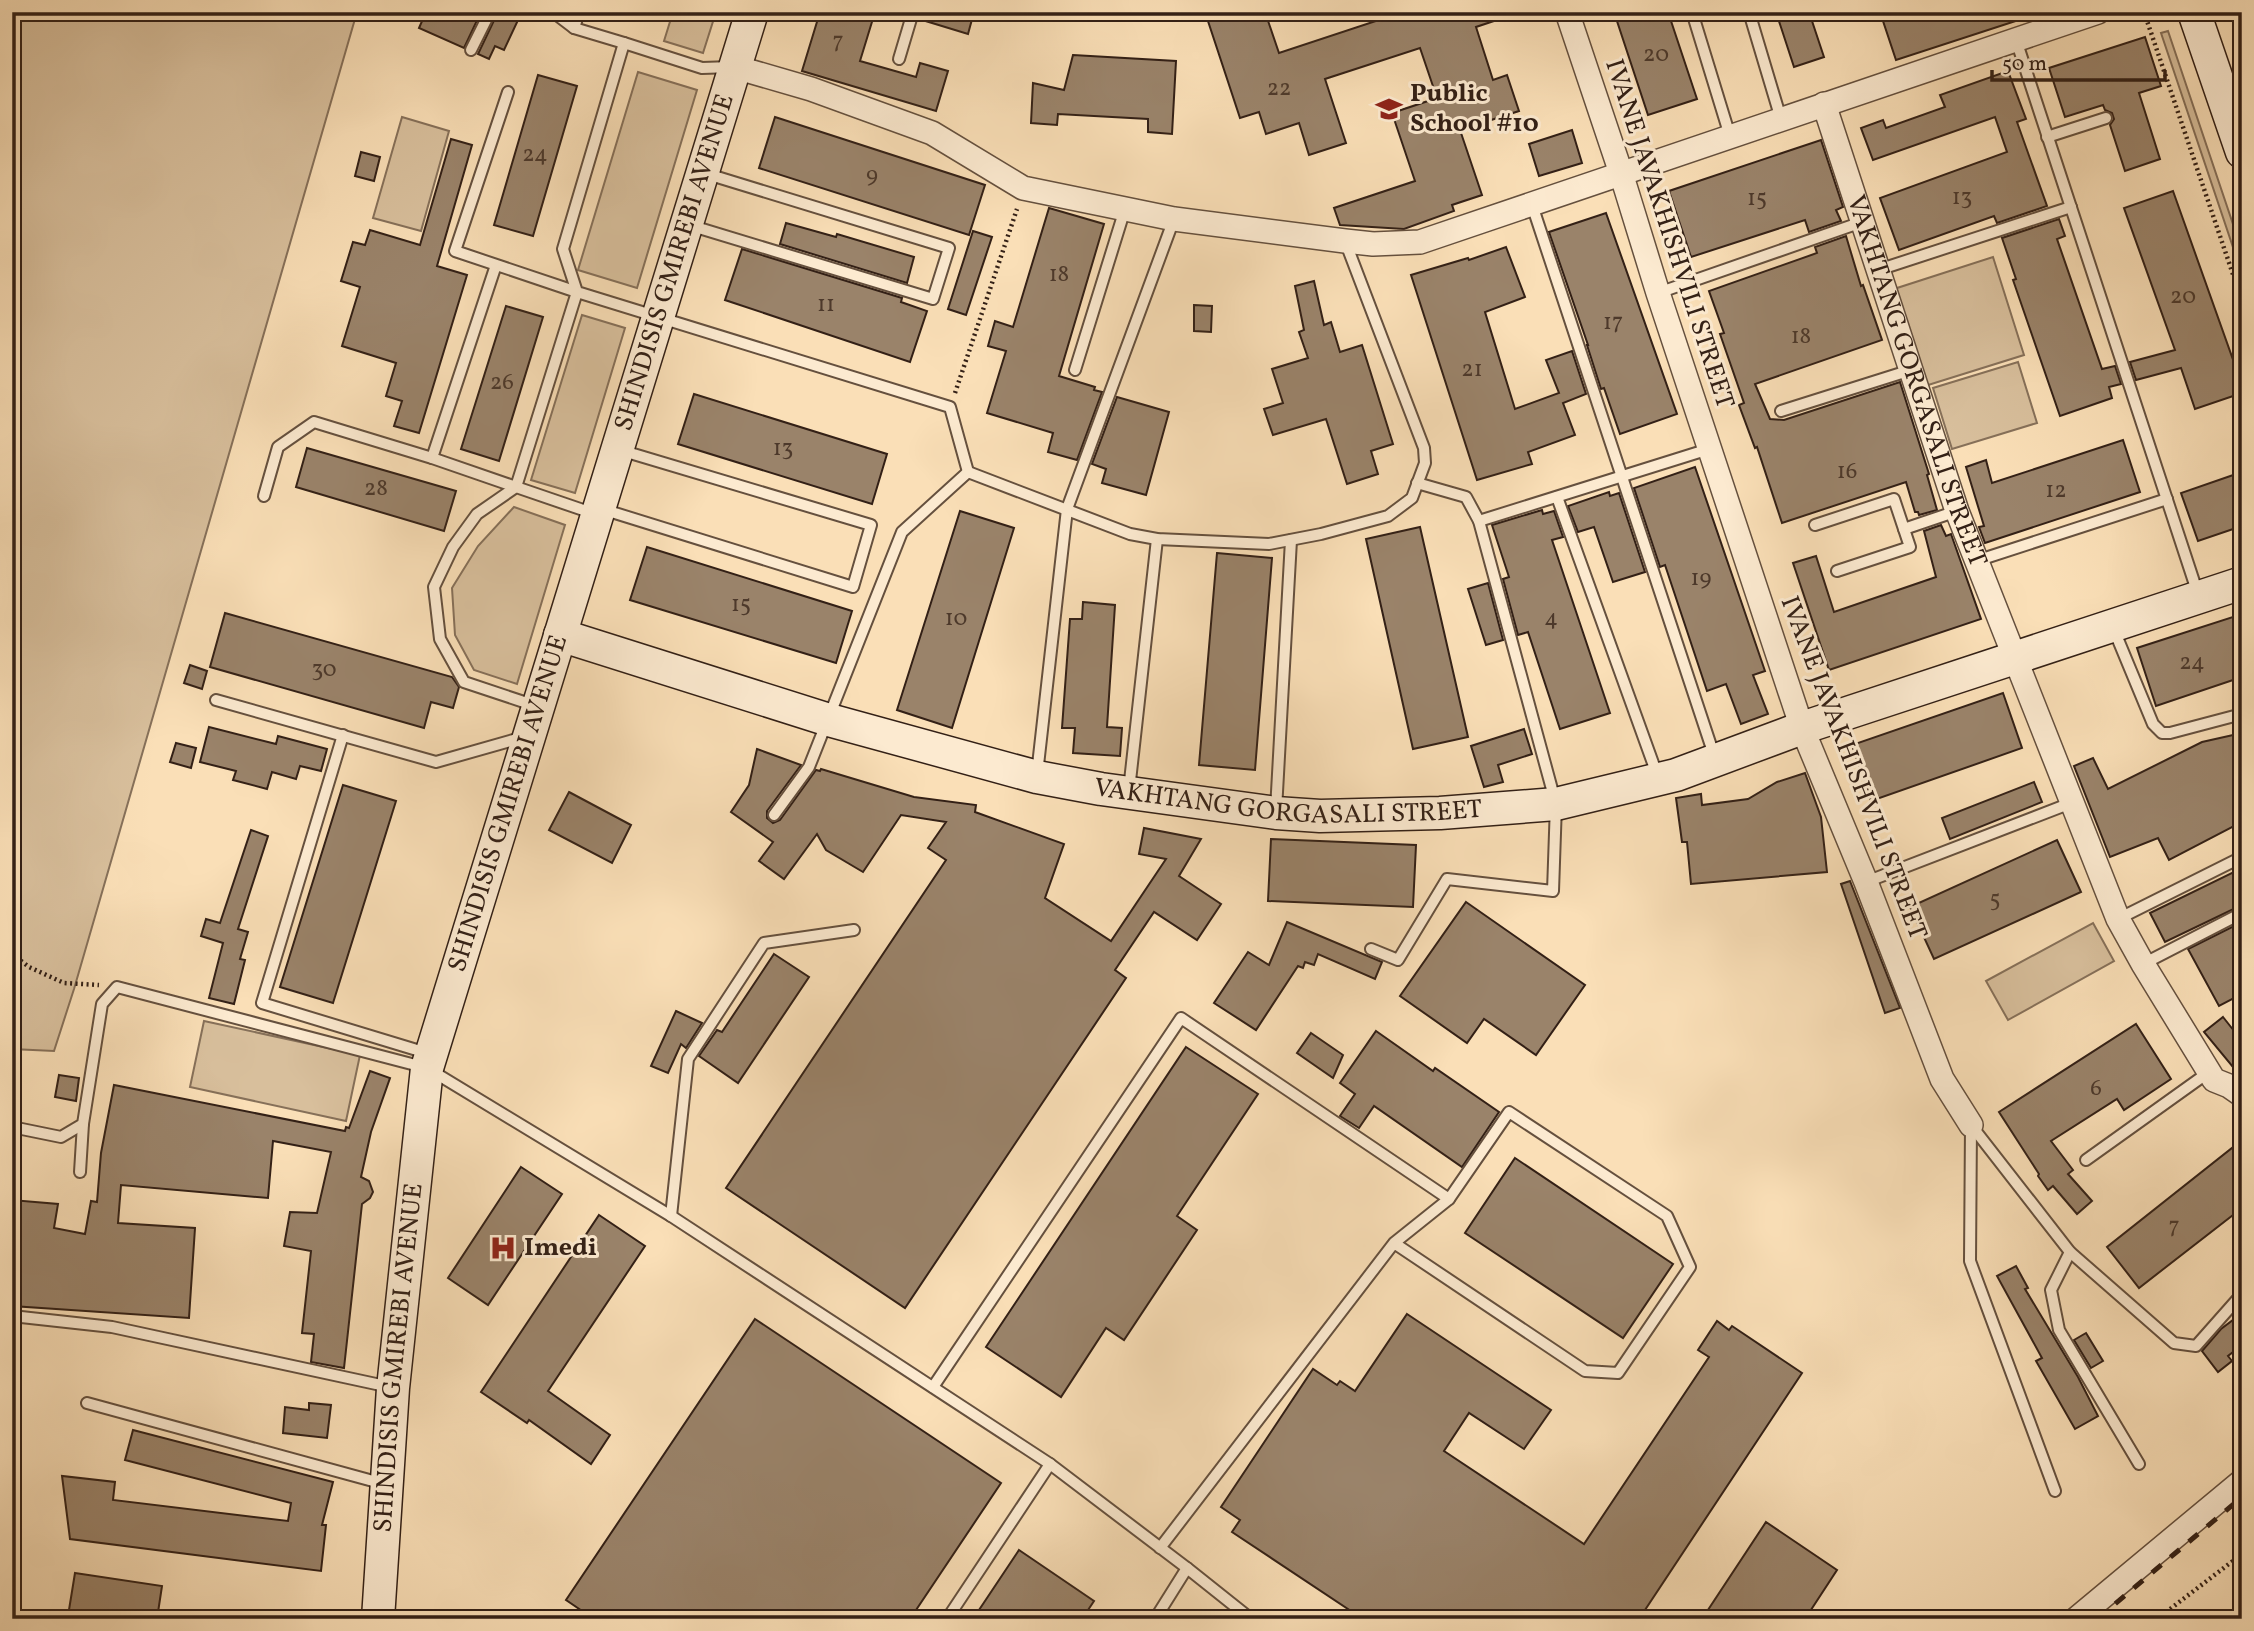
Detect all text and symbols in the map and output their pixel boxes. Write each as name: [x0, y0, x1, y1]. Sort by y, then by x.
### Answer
house number: 7: [832, 26, 844, 58]
scale bar: [1992, 38, 2165, 82]
house number: 20: [1643, 39, 1669, 71]
text: 50 m: [2002, 50, 2047, 79]
street label: IVANE JAVAKHISHVILI STREET: [1595, 55, 1743, 413]
house number: 22: [1267, 73, 1291, 105]
place label: Public School #10: [1410, 76, 1539, 142]
street label: SHINDISIS GMIREBI AVENUE: [606, 90, 744, 435]
school or university icon: Public School #10: [1374, 94, 1404, 124]
house number: 24: [522, 139, 548, 171]
house number: 9: [866, 160, 878, 192]
house number: 13: [1952, 182, 1972, 214]
house number: 15: [1747, 183, 1767, 215]
street label: VAKHTANG GORGASALI STREET: [1837, 191, 1995, 572]
house number: 18: [1049, 259, 1069, 291]
house number: 20: [2170, 281, 2196, 313]
house number: 11: [817, 289, 835, 321]
house number: 17: [1603, 307, 1623, 339]
house number: 18: [1791, 321, 1811, 353]
house number: 21: [1461, 354, 1483, 386]
house number: 26: [490, 367, 514, 399]
house number: 13: [773, 433, 793, 465]
house number: 16: [1837, 456, 1857, 488]
house number: 28: [364, 473, 388, 505]
house number: 12: [2045, 475, 2067, 507]
house number: 19: [1691, 563, 1711, 595]
house number: 15: [731, 589, 751, 621]
street label: IVANE JAVAKHISHVILI STREET: [1771, 591, 1935, 945]
house number: 10: [945, 603, 967, 635]
house number: 4: [1544, 603, 1558, 635]
street label: SHINDISIS GMIREBI AVENUE: [440, 631, 577, 976]
house number: 24: [2179, 647, 2205, 679]
house number: 30: [311, 654, 337, 686]
street label: VAKHTANG GORGASALI STREET: [1092, 770, 1484, 835]
house number: 5: [1989, 884, 2001, 916]
house number: 6: [2090, 1073, 2102, 1105]
street label: SHINDISIS GMIREBI AVENUE: [366, 1181, 433, 1534]
house number: 7: [2168, 1211, 2180, 1243]
place label: Imedi: [524, 1230, 597, 1266]
hospital icon: Imedi: [488, 1233, 518, 1263]

